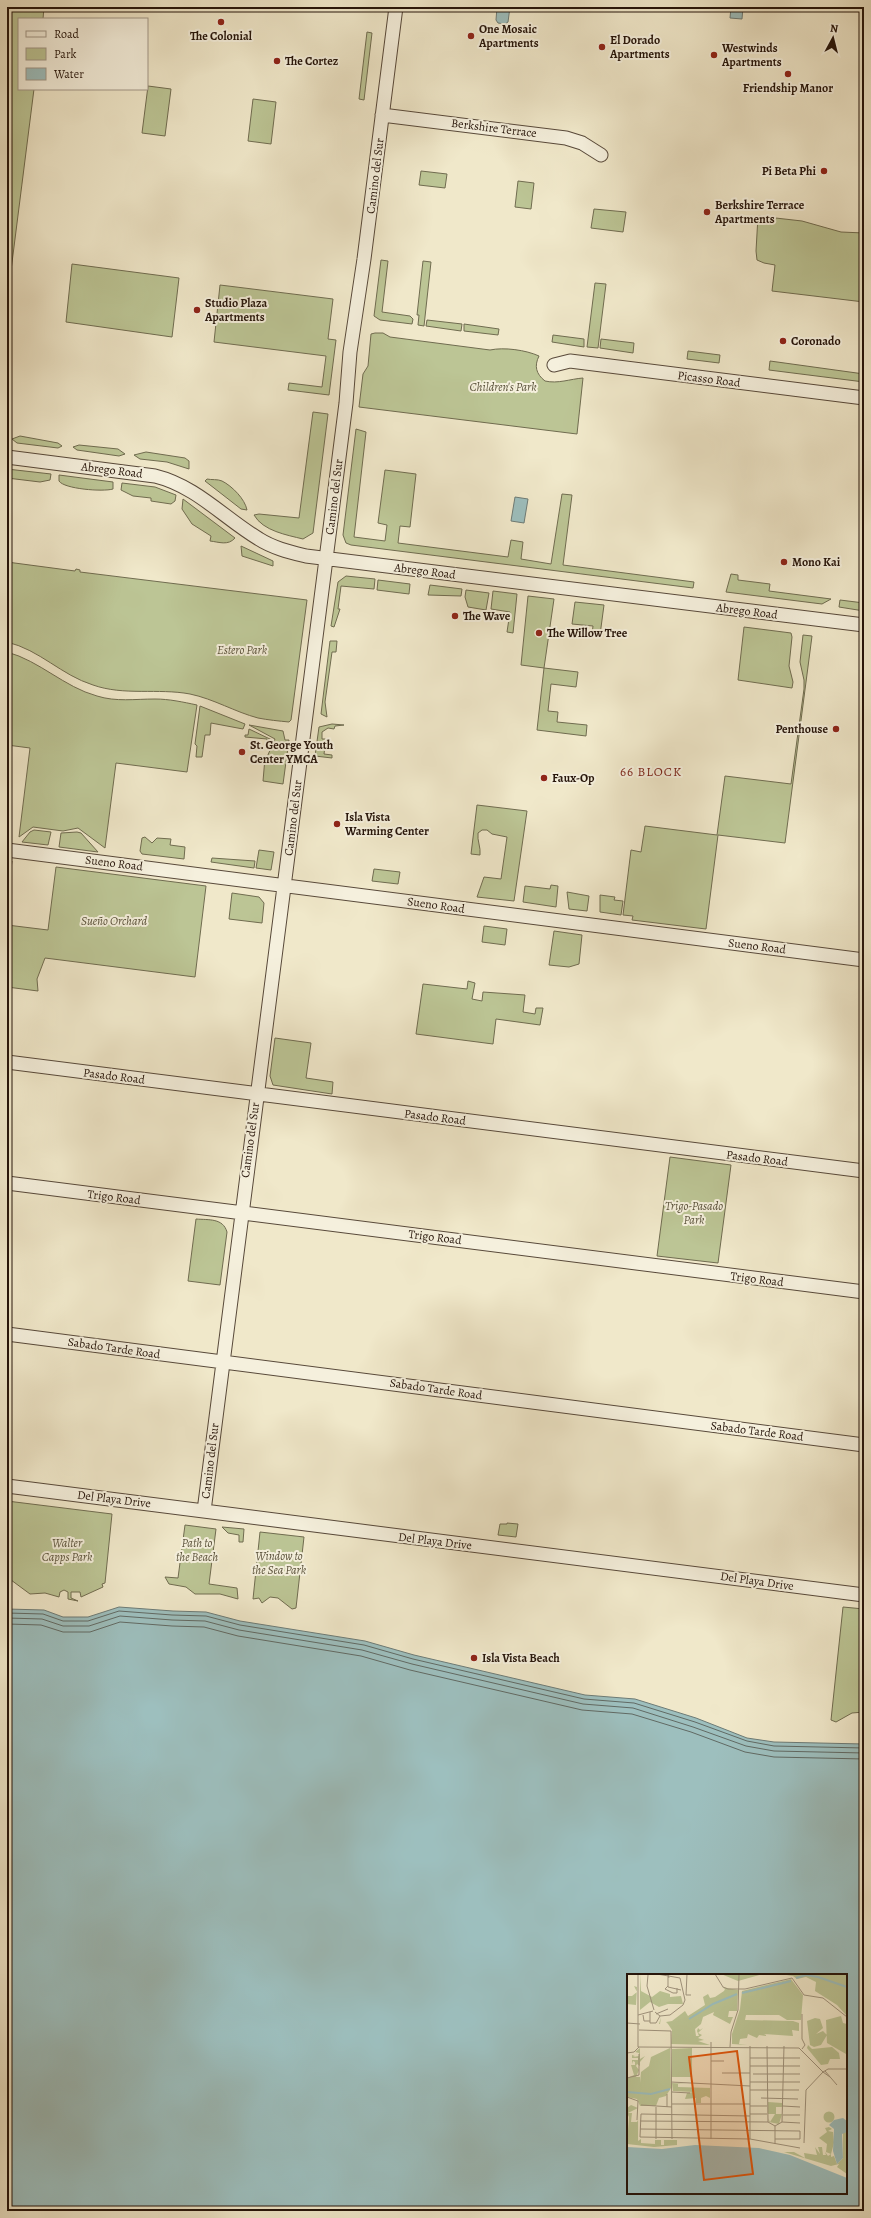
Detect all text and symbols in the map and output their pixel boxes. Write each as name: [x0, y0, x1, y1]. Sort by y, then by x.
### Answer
marker: The Colonial: [216, 17, 226, 27]
legend: [18, 18, 148, 90]
north arrow: [813, 18, 853, 58]
place label: One Mosaic Apartments: [478, 21, 539, 51]
text: N: [829, 21, 839, 37]
text: Road: [54, 26, 80, 42]
place label: The Colonial: [190, 28, 253, 44]
marker: One Mosaic Apartments: [466, 31, 476, 41]
place label: El Dorado Apartments: [609, 32, 670, 62]
place label: Westwinds Apartments: [721, 40, 782, 70]
marker: El Dorado Apartments: [597, 42, 607, 52]
text: Park: [54, 46, 77, 62]
marker: Westwinds Apartments: [709, 50, 719, 60]
place label: The Cortez: [285, 53, 339, 69]
marker: The Cortez: [272, 56, 282, 66]
text: Water: [53, 66, 84, 82]
marker: Friendship Manor: [783, 69, 793, 79]
place label: Friendship Manor: [743, 80, 833, 96]
street label: Berkshire Terrace: [450, 115, 538, 141]
street label: Camino del Sur: [362, 137, 388, 215]
place label: Pi Beta Phi: [762, 163, 816, 179]
marker: Pi Beta Phi: [819, 166, 829, 176]
place label: Berkshire Terrace Apartments: [714, 197, 805, 227]
marker: Berkshire Terrace Apartments: [702, 207, 712, 217]
place label: Studio Plaza Apartments: [204, 295, 268, 325]
marker: Studio Plaza Apartments: [192, 305, 202, 315]
place label: Coronado: [791, 333, 841, 349]
marker: Coronado: [778, 336, 788, 346]
street label: Picasso Road: [677, 367, 742, 391]
park label: Children's Park: [469, 379, 537, 395]
street label: Abrego Road: [79, 458, 144, 482]
street label: Camino del Sur: [321, 458, 347, 536]
place label: Mono Kai: [792, 554, 841, 570]
marker: Mono Kai: [779, 557, 789, 567]
street label: Abrego Road: [392, 559, 457, 583]
street label: Abrego Road: [714, 599, 779, 623]
place label: The Wave: [463, 608, 511, 624]
marker: The Wave: [450, 611, 460, 621]
place label: The Willow Tree: [547, 625, 628, 641]
marker: The Willow Tree: [534, 628, 544, 638]
park label: Estero Park: [217, 642, 268, 658]
place label: Penthouse: [776, 721, 828, 737]
marker: Penthouse: [831, 724, 841, 734]
place label: St. George Youth Center YMCA: [250, 737, 334, 767]
marker: St. George Youth Center YMCA: [237, 747, 247, 757]
district label: 66 BLOCK: [620, 763, 682, 780]
place label: Faux-Op: [552, 770, 595, 786]
marker: Faux-Op: [539, 773, 549, 783]
street label: Camino del Sur: [280, 779, 306, 857]
place label: Isla Vista Warming Center: [344, 809, 429, 839]
marker: Isla Vista Warming Center: [332, 819, 342, 829]
street label: Sueno Road: [84, 852, 144, 875]
street label: Sueno Road: [406, 893, 466, 917]
park label: Sueño Orchard: [81, 913, 148, 929]
street label: Sueno Road: [727, 935, 787, 958]
street label: Pasado Road: [82, 1064, 146, 1088]
street label: Camino del Sur: [237, 1101, 263, 1179]
street label: Pasado Road: [403, 1105, 467, 1129]
street label: Pasado Road: [725, 1146, 789, 1170]
street label: Trigo Road: [86, 1186, 142, 1208]
park label: Trigo-Pasado Park: [665, 1198, 723, 1228]
street label: Trigo Road: [407, 1226, 463, 1248]
street label: Trigo Road: [729, 1268, 785, 1290]
street label: Sabado Tarde Road: [67, 1334, 162, 1362]
street label: Sabado Tarde Road: [389, 1375, 484, 1403]
street label: Sabado Tarde Road: [710, 1417, 805, 1445]
street label: Camino del Sur: [197, 1422, 223, 1500]
street label: Del Playa Drive: [76, 1487, 152, 1511]
street label: Del Playa Drive: [397, 1529, 473, 1553]
park label: Walter Capps Park: [42, 1535, 93, 1565]
park label: Path to the Beach: [176, 1535, 218, 1565]
park label: Window to the Sea Park: [252, 1548, 307, 1578]
street label: Del Playa Drive: [719, 1568, 795, 1594]
place label: Isla Vista Beach: [482, 1650, 560, 1666]
marker: Isla Vista Beach: [469, 1653, 479, 1663]
inset map: [627, 1974, 847, 2194]

